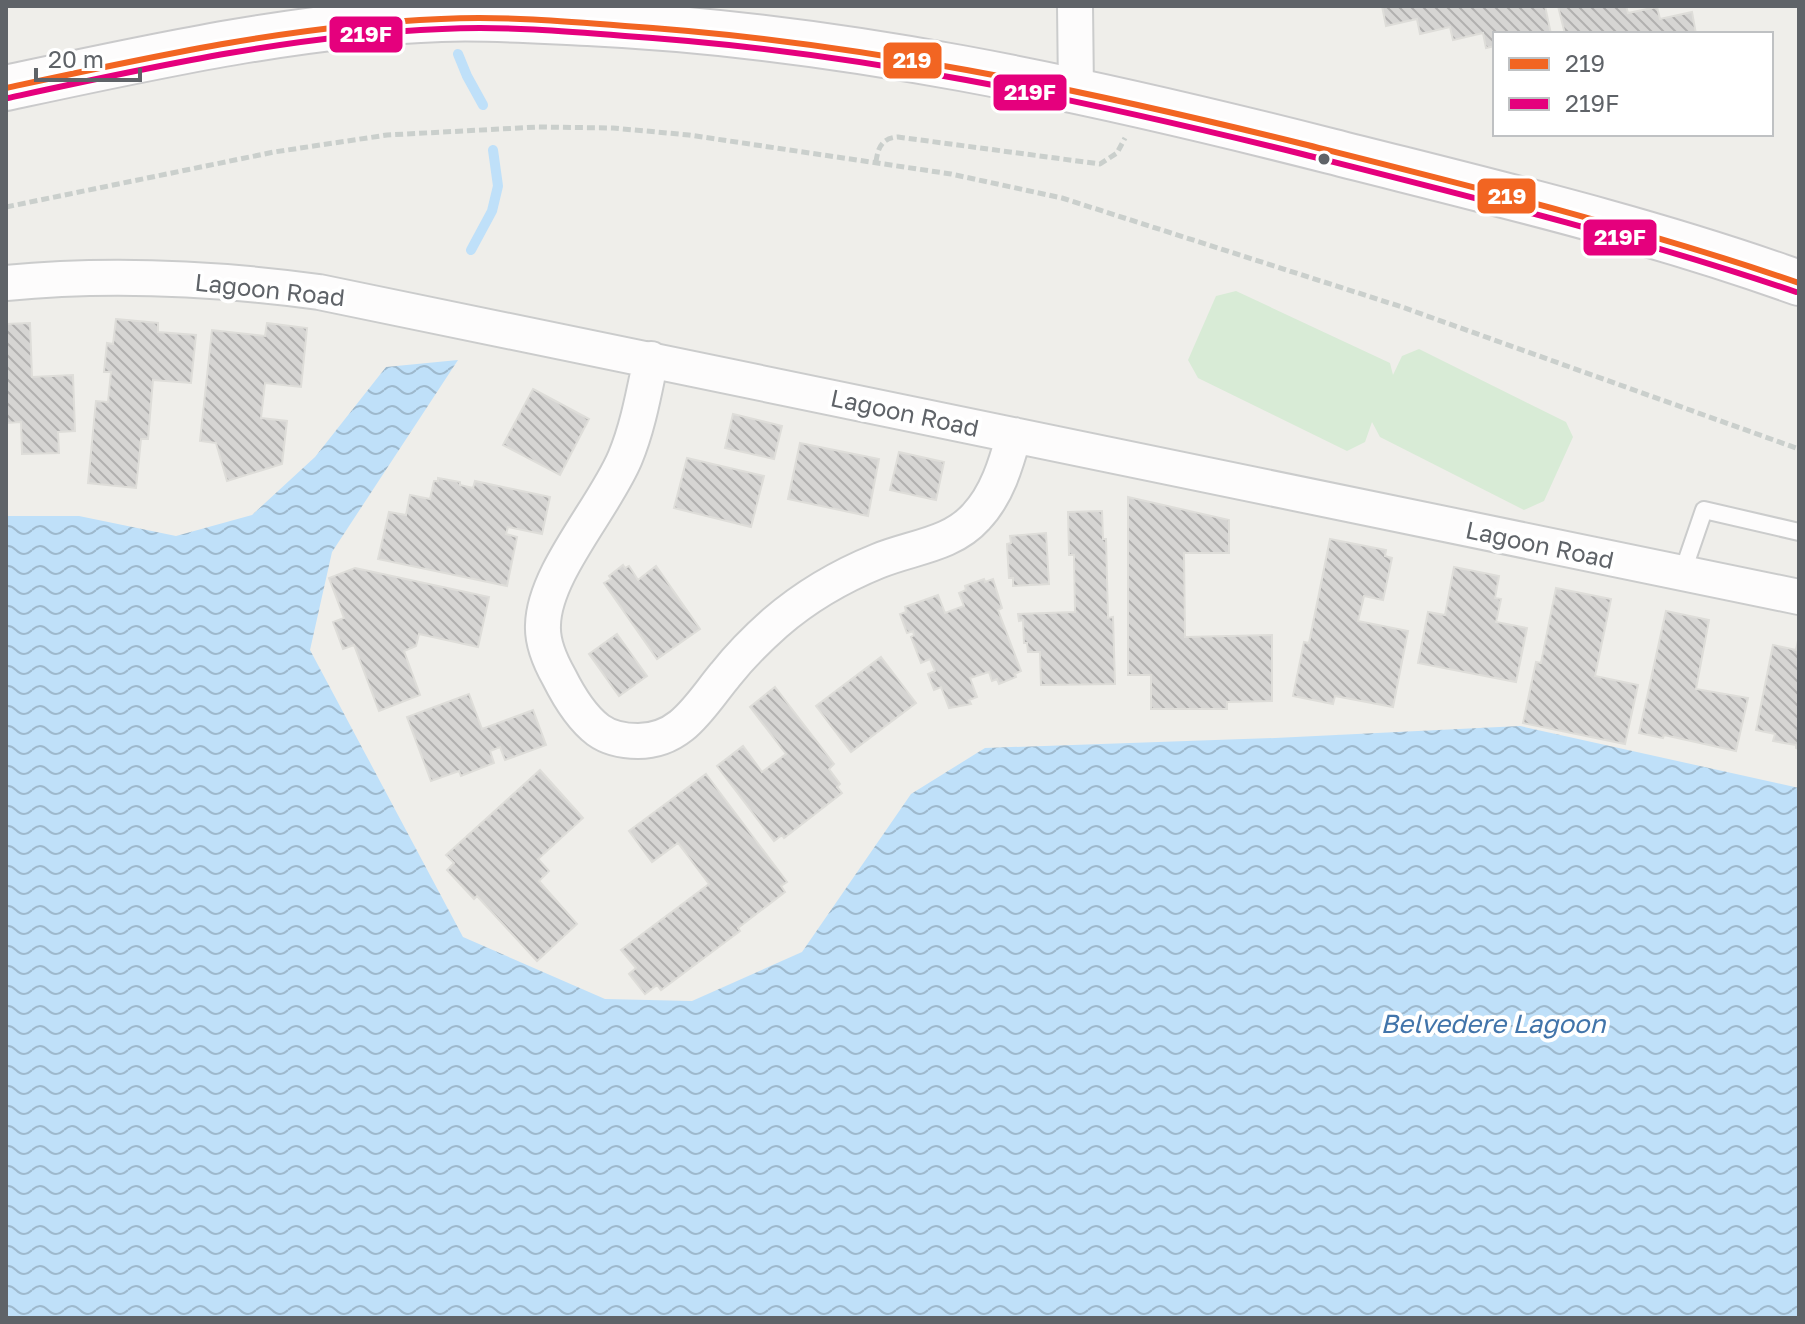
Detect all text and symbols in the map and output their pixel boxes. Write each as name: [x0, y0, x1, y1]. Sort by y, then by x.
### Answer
line badge: 219F: [328, 15, 404, 54]
text: 219F: [340, 20, 392, 47]
scale bar: [36, 32, 140, 82]
legend: [1493, 32, 1773, 136]
line badge: 219: [882, 41, 943, 80]
text: 20 m: [48, 44, 104, 73]
text: 219: [893, 46, 931, 73]
text: 219: [1565, 48, 1605, 77]
line badge: 219F: [992, 73, 1068, 112]
text: 219F: [1004, 78, 1056, 105]
text: 219F: [1565, 88, 1619, 117]
unlabelled marker: [1316, 151, 1332, 167]
line badge: 219: [1476, 177, 1537, 215]
text: 219: [1488, 182, 1526, 209]
line badge: 219F: [1582, 218, 1658, 257]
text: 219F: [1594, 223, 1646, 250]
street label: Lagoon Road: [194, 267, 346, 311]
street label: Lagoon Road: [828, 382, 982, 442]
street label: Lagoon Road: [1463, 514, 1617, 574]
water label: Belvedere Lagoon: [1381, 1008, 1606, 1039]

